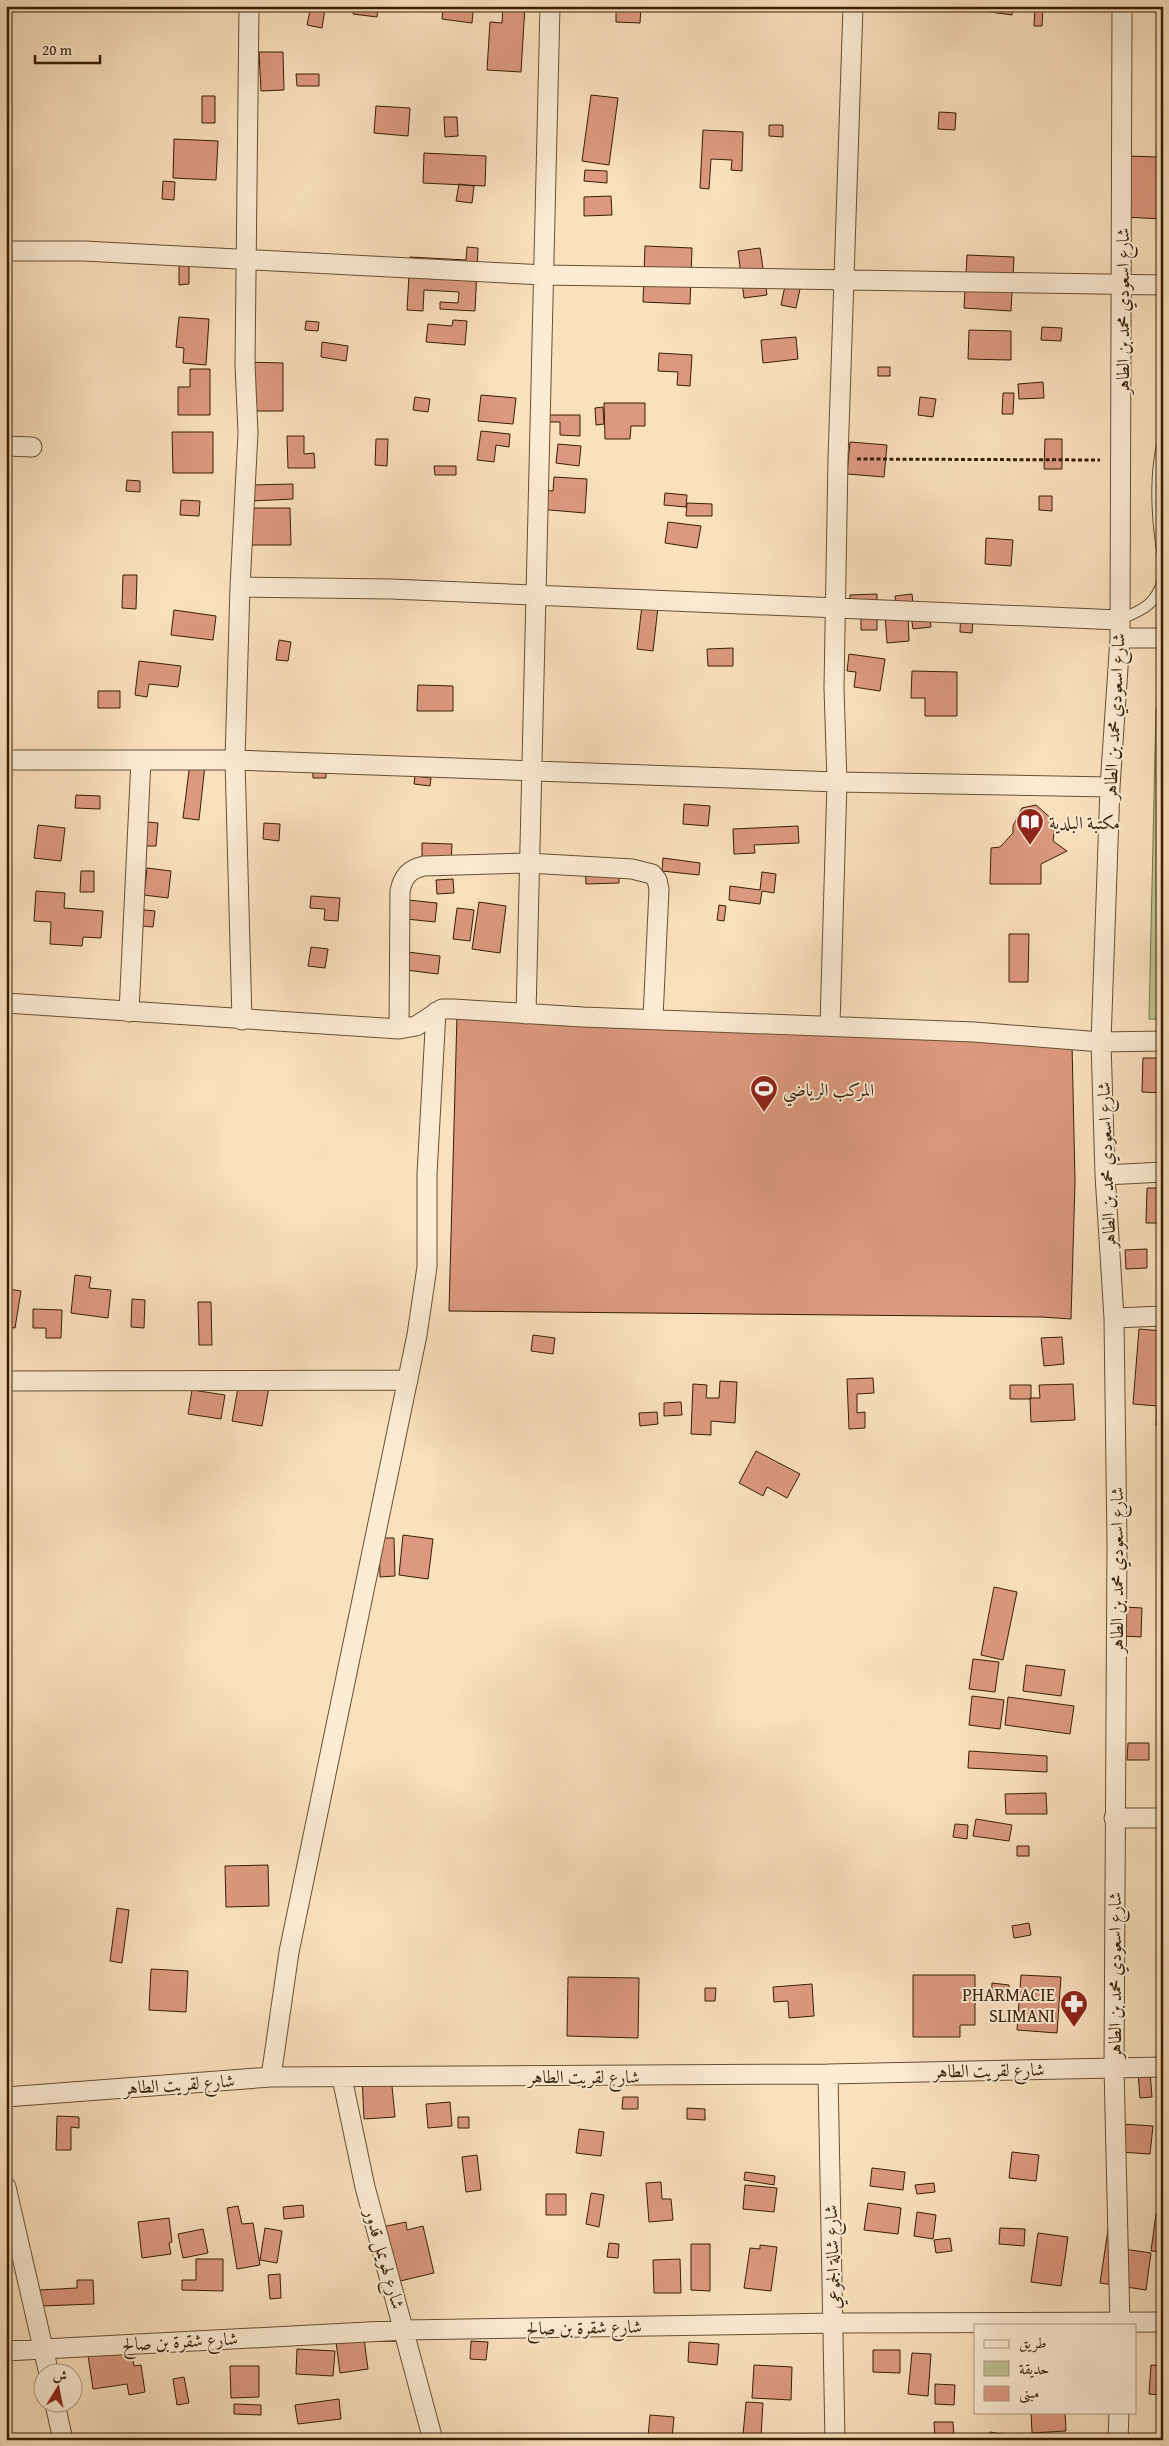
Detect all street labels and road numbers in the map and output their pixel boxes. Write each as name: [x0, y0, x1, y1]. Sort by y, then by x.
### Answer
street label: شارع اسعودي محمد بن الطاهر: [1109, 228, 1138, 396]
street label: شارع اسعودي محمد بن الطاهر: [1096, 632, 1134, 802]
street label: شارع اسعودي محمد بن الطاهر: [1090, 1081, 1124, 1251]
street label: شارع اسعودي محمد بن الطاهر: [1103, 1487, 1132, 1655]
street label: شارع اسعودي محمد بن الطاهر: [1101, 1892, 1130, 2060]
street label: شارع لقريت الطاهر: [931, 2056, 1045, 2087]
street label: شارع لقريت الطاهر: [526, 2063, 640, 2092]
street label: شارع لقريت الطاهر: [120, 2067, 236, 2103]
street label: شارع لهويمل قدور: [355, 2204, 412, 2313]
street label: شارع شالة الجموعي: [817, 2204, 849, 2310]
street label: شارع شقرة بن صالح: [526, 2312, 642, 2345]
street label: شارع شقرة بن صالح: [122, 2324, 239, 2361]

